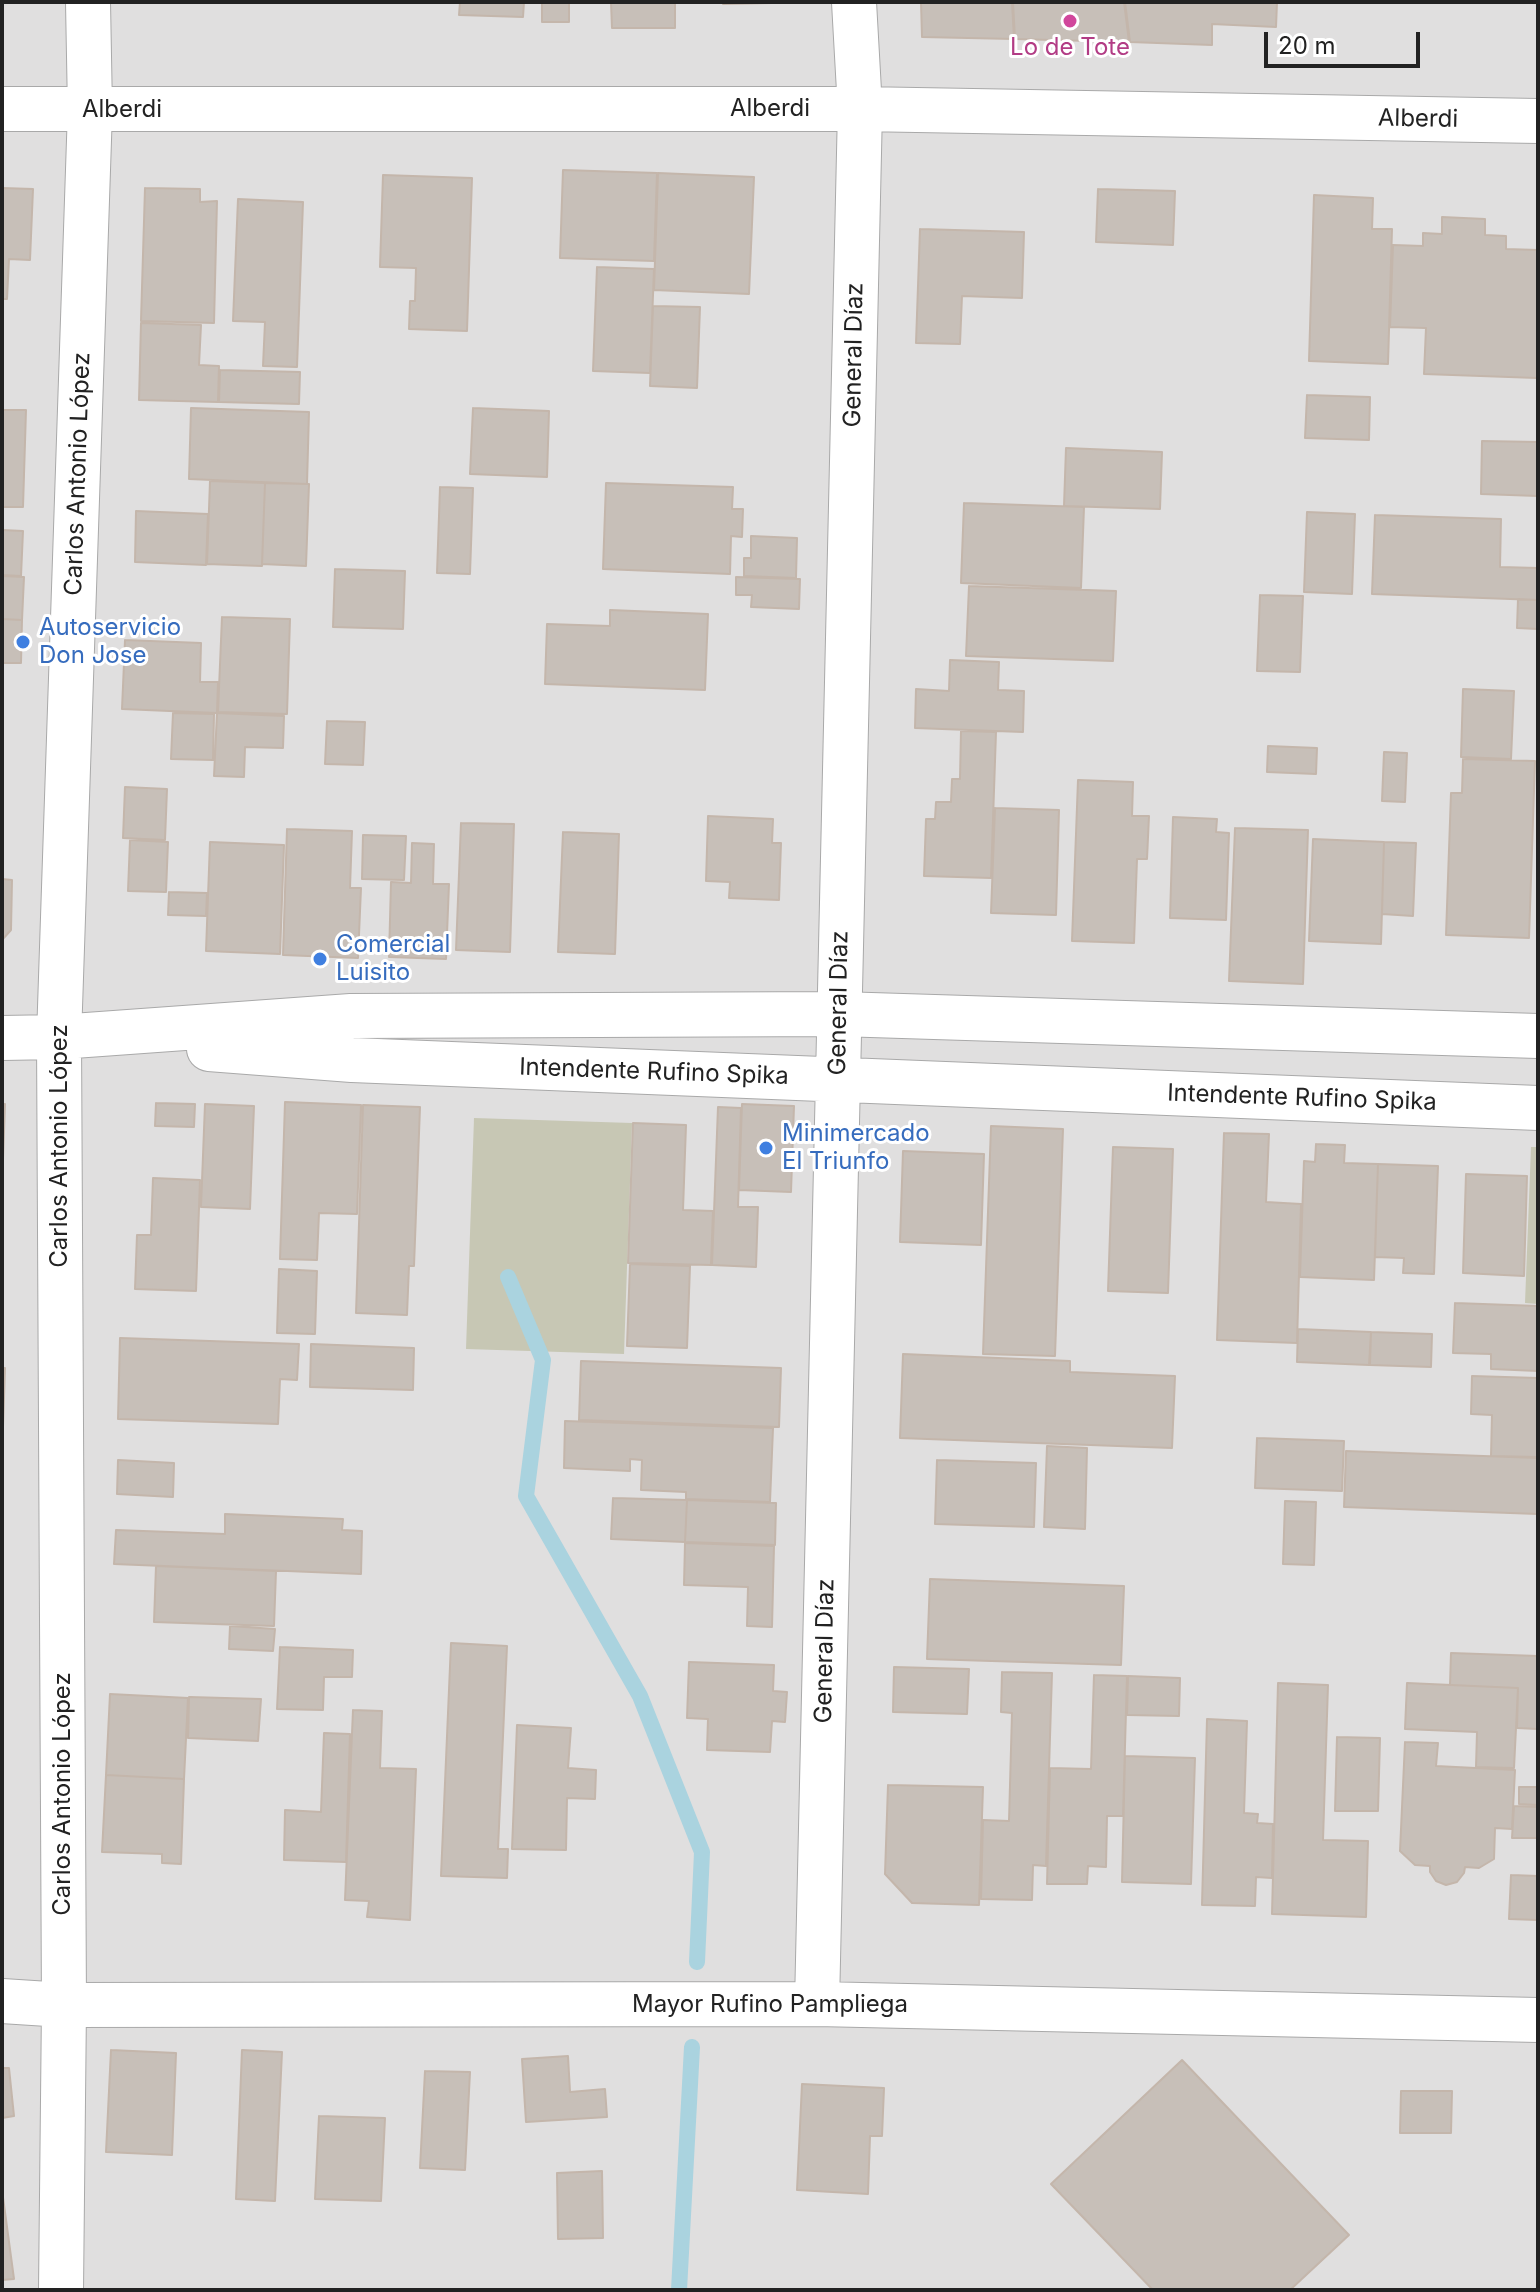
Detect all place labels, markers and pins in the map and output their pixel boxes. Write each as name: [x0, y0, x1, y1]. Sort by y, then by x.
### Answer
marker: Lo de Tote: [1061, 12, 1079, 30]
place label: Lo de Tote: [1010, 34, 1130, 62]
place label: Autoservicio Don Jose: [39, 614, 181, 670]
marker: Autoservicio Don Jose: [14, 633, 32, 651]
place label: Comercial Luisito: [336, 931, 450, 987]
marker: Comercial Luisito: [311, 950, 329, 968]
place label: Minimercado El Triunfo: [782, 1120, 930, 1176]
marker: Minimercado El Triunfo: [757, 1139, 775, 1157]

